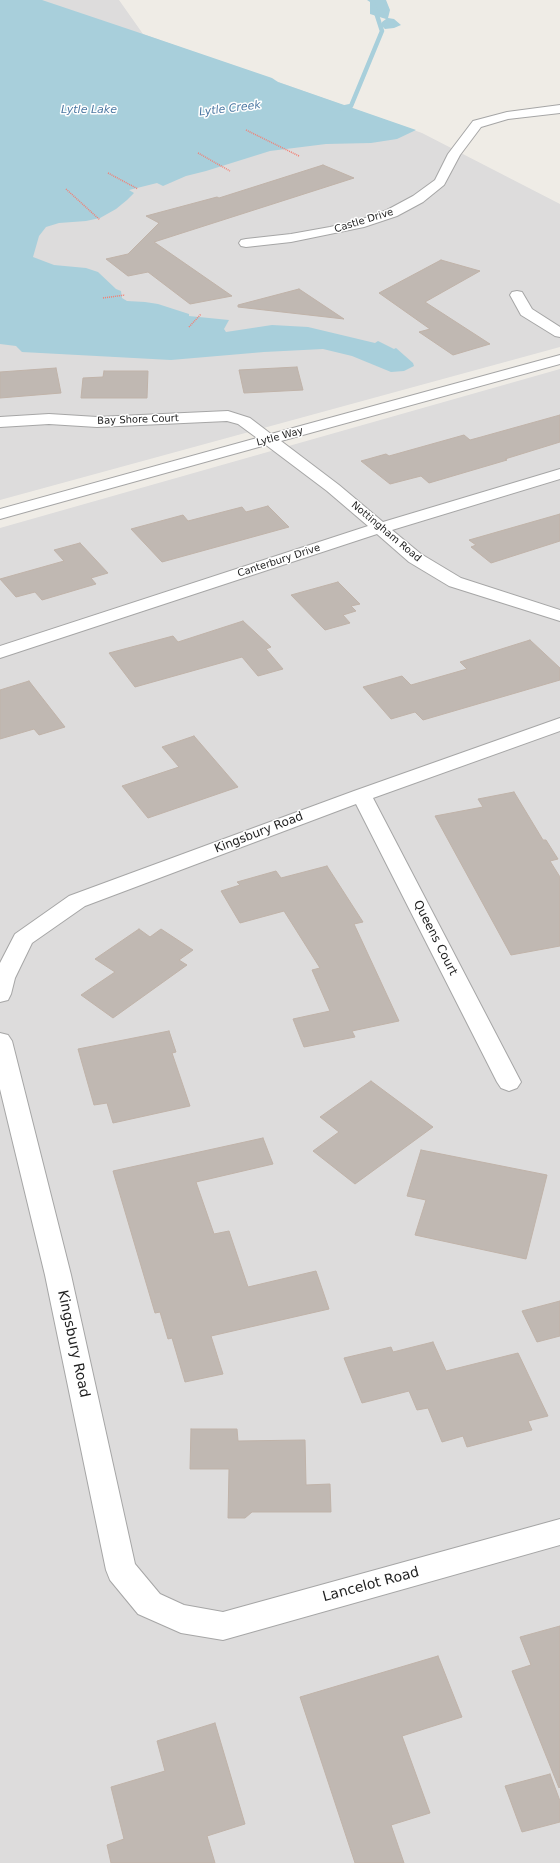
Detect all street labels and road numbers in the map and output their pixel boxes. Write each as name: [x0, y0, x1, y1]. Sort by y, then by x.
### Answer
street label: Castle Drive: [333, 206, 395, 236]
street label: Bay Shore Court: [97, 413, 179, 427]
street label: Lytle Way: [255, 425, 305, 449]
street label: Nottingham Road: [349, 499, 423, 565]
street label: Canterbury Drive: [236, 542, 322, 580]
street label: Kingsbury Road: [213, 809, 305, 857]
street label: Queens Court: [410, 898, 460, 978]
street label: Kingsbury Road: [53, 1289, 93, 1399]
street label: Lancelot Road: [321, 1564, 421, 1606]

